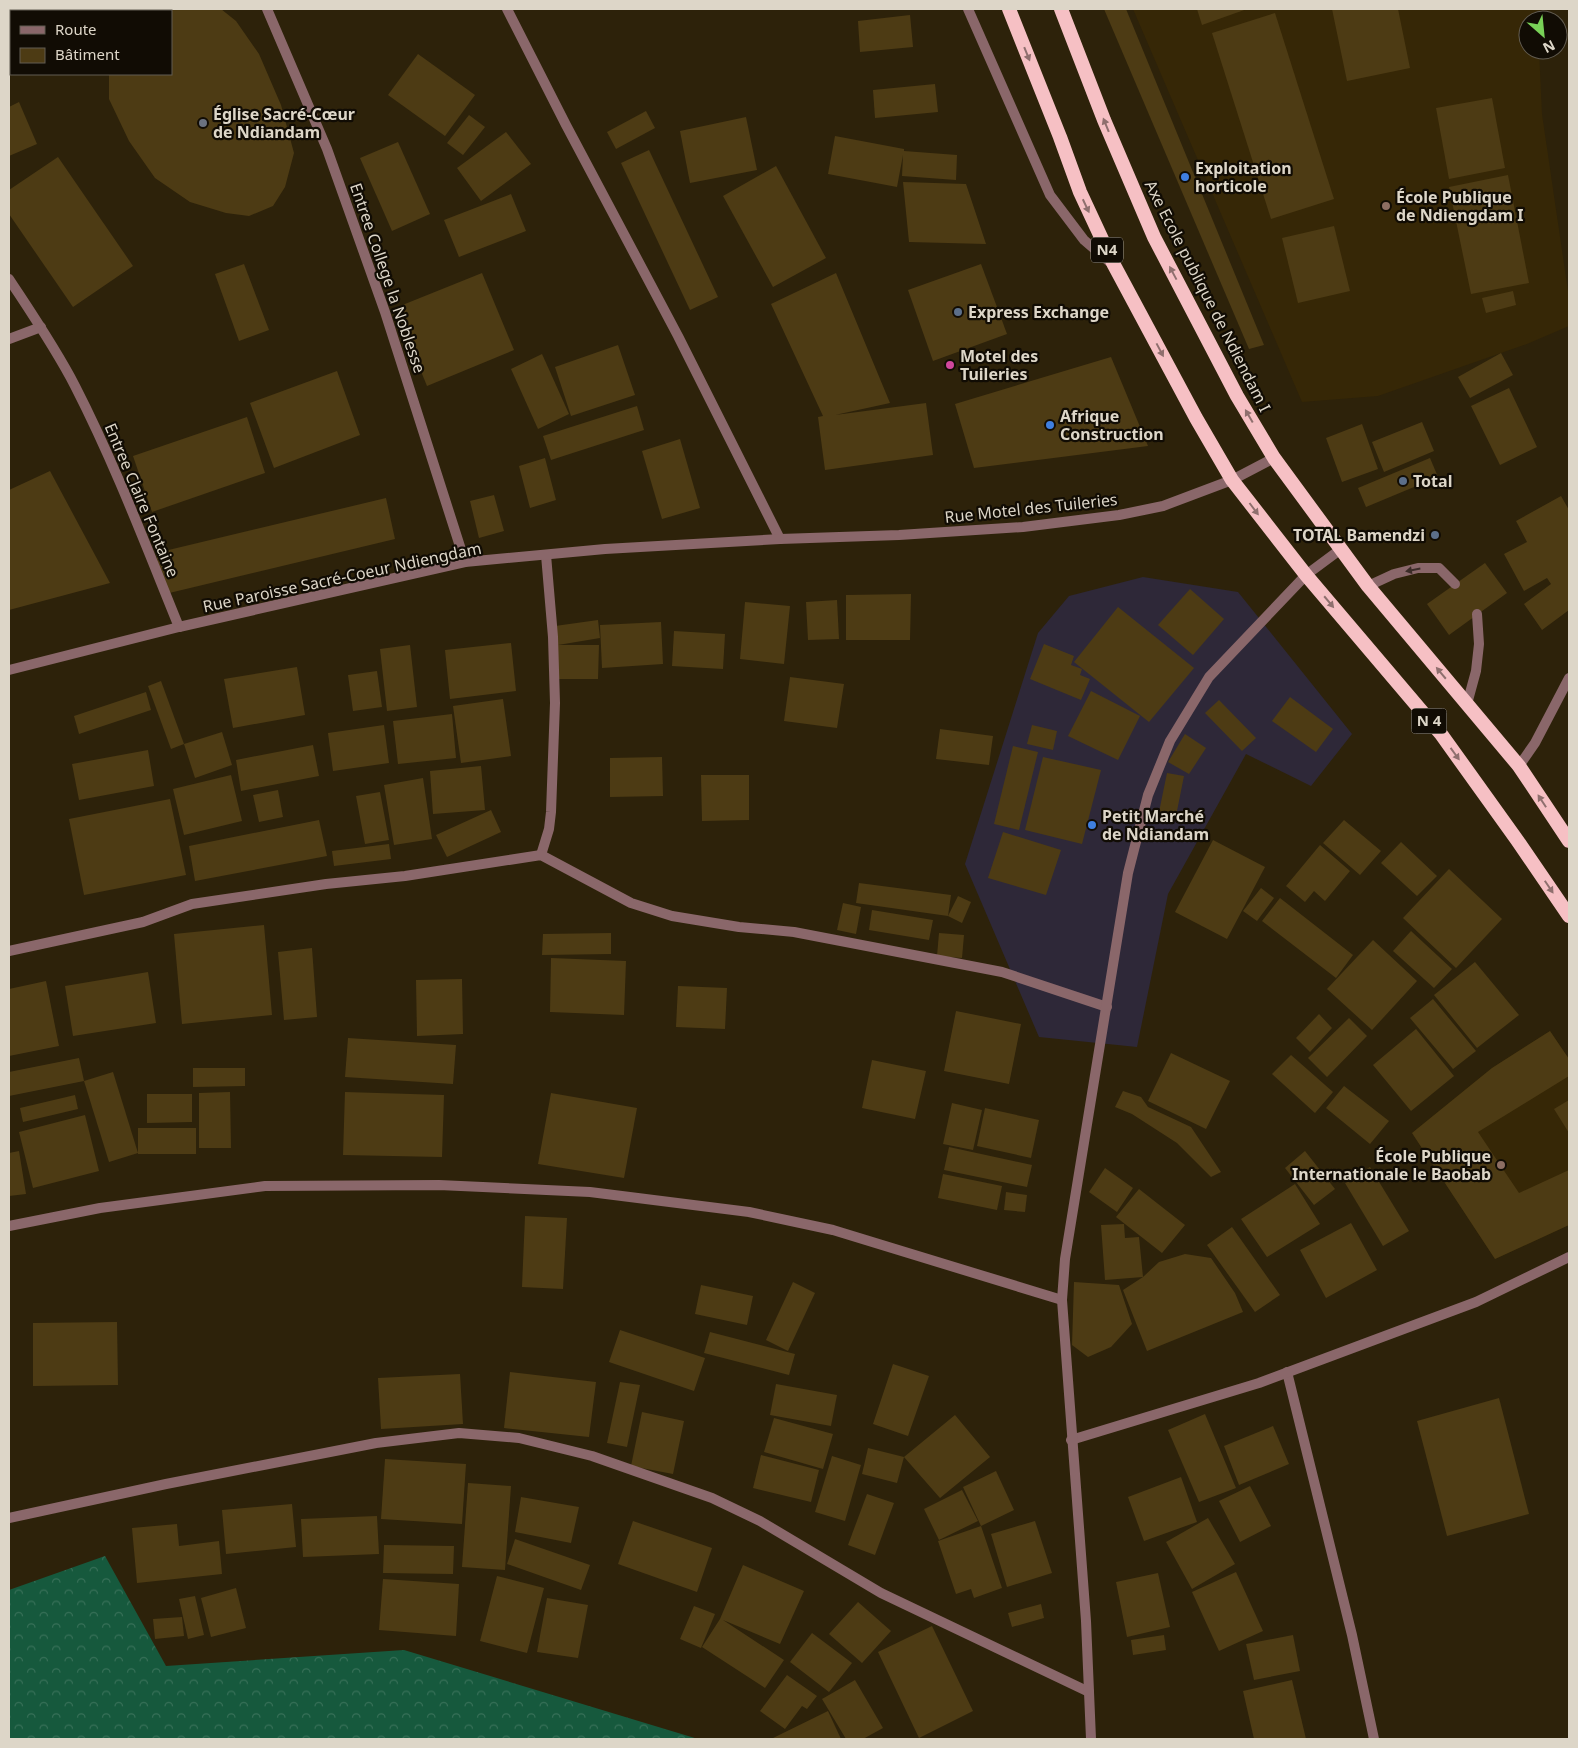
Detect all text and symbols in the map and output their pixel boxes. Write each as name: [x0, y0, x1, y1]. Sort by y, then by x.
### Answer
legend: [10, 10, 172, 75]
north arrow: [1518, 10, 1568, 60]
text: Route: [55, 19, 97, 39]
text: N: [1540, 36, 1559, 58]
text: Bâtiment: [55, 44, 120, 64]
one-way arrow: [1024, 47, 1032, 61]
place label: Église Sacré-Cœur de Ndiandam: [213, 103, 355, 143]
marker: Église Sacré-Cœur de Ndiandam: [197, 117, 209, 129]
one-way arrow: [1102, 117, 1110, 132]
place label: Exploitation horticole: [1195, 157, 1292, 197]
marker: Exploitation horticole: [1179, 171, 1191, 183]
street label: Axe Ecole publique de Ndiendam I: [1140, 176, 1276, 416]
street label: Entree College la Noblesse: [345, 180, 431, 376]
place label: École Publique de Ndiengdam I: [1396, 186, 1523, 226]
one-way arrow: [1082, 198, 1090, 213]
marker: École Publique de Ndiengdam I: [1380, 200, 1392, 212]
road number: N4: [1091, 238, 1123, 262]
one-way arrow: [1169, 265, 1177, 280]
place label: Express Exchange: [968, 301, 1109, 323]
marker: Express Exchange: [952, 306, 964, 318]
one-way arrow: [1156, 343, 1164, 358]
place label: Motel des Tuileries: [960, 345, 1038, 385]
marker: Motel des Tuileries: [944, 359, 956, 371]
place label: Afrique Construction: [1060, 405, 1164, 445]
one-way arrow: [1245, 410, 1254, 423]
marker: Afrique Construction: [1044, 419, 1056, 431]
street label: Entree Claire Fontaine: [100, 420, 184, 580]
place label: Total: [1413, 470, 1452, 492]
marker: Total: [1397, 475, 1409, 487]
street label: Rue Motel des Tuileries: [943, 488, 1119, 528]
one-way arrow: [1248, 502, 1259, 515]
place label: TOTAL Bamendzi: [1293, 524, 1425, 546]
marker: TOTAL Bamendzi: [1429, 529, 1441, 541]
street label: Rue Paroisse Sacré-Coeur Ndiengdam: [201, 537, 483, 617]
one-way arrow: [1405, 566, 1421, 574]
one-way arrow: [1323, 596, 1335, 608]
one-way arrow: [1436, 667, 1447, 680]
road number: N 4: [1412, 708, 1446, 734]
one-way arrow: [1450, 747, 1460, 761]
one-way arrow: [1537, 794, 1547, 807]
place label: Petit Marché de Ndiandam: [1102, 805, 1209, 845]
marker: Petit Marché de Ndiandam: [1086, 819, 1098, 831]
one-way arrow: [1544, 880, 1554, 893]
place label: École Publique Internationale le Baobab: [1292, 1145, 1491, 1185]
marker: École Publique Internationale le Baobab: [1495, 1159, 1507, 1171]

